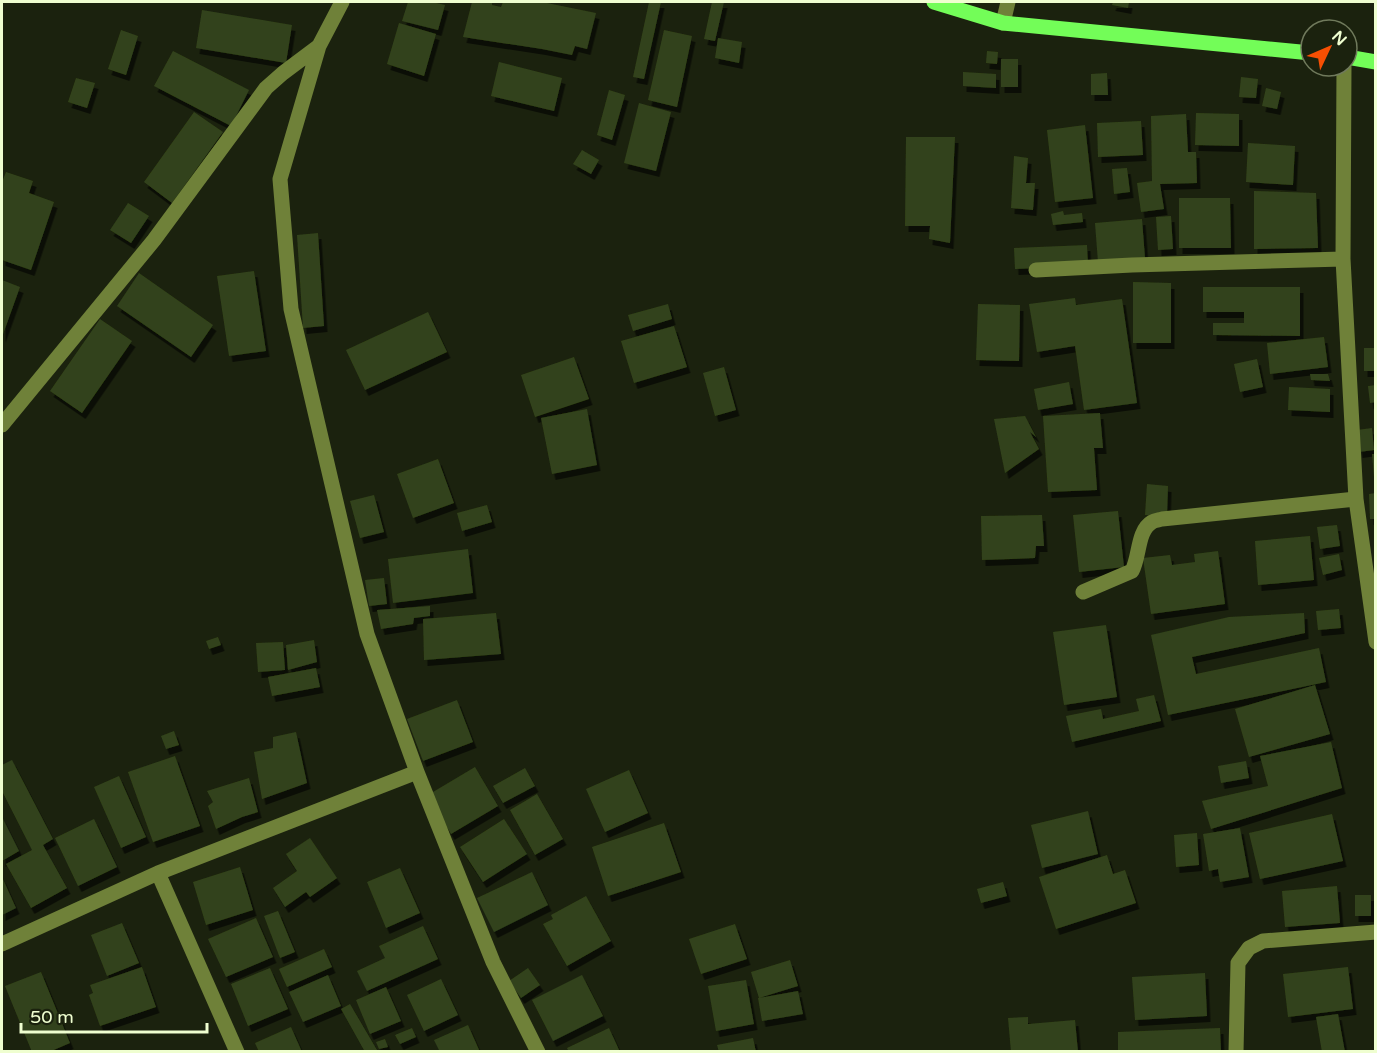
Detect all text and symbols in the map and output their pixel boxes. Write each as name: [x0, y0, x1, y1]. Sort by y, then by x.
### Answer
north arrow: [1299, 18, 1359, 78]
text: N: [1327, 27, 1351, 50]
scale bar: [21, 996, 207, 1034]
text: 50 m: [30, 1006, 74, 1028]

